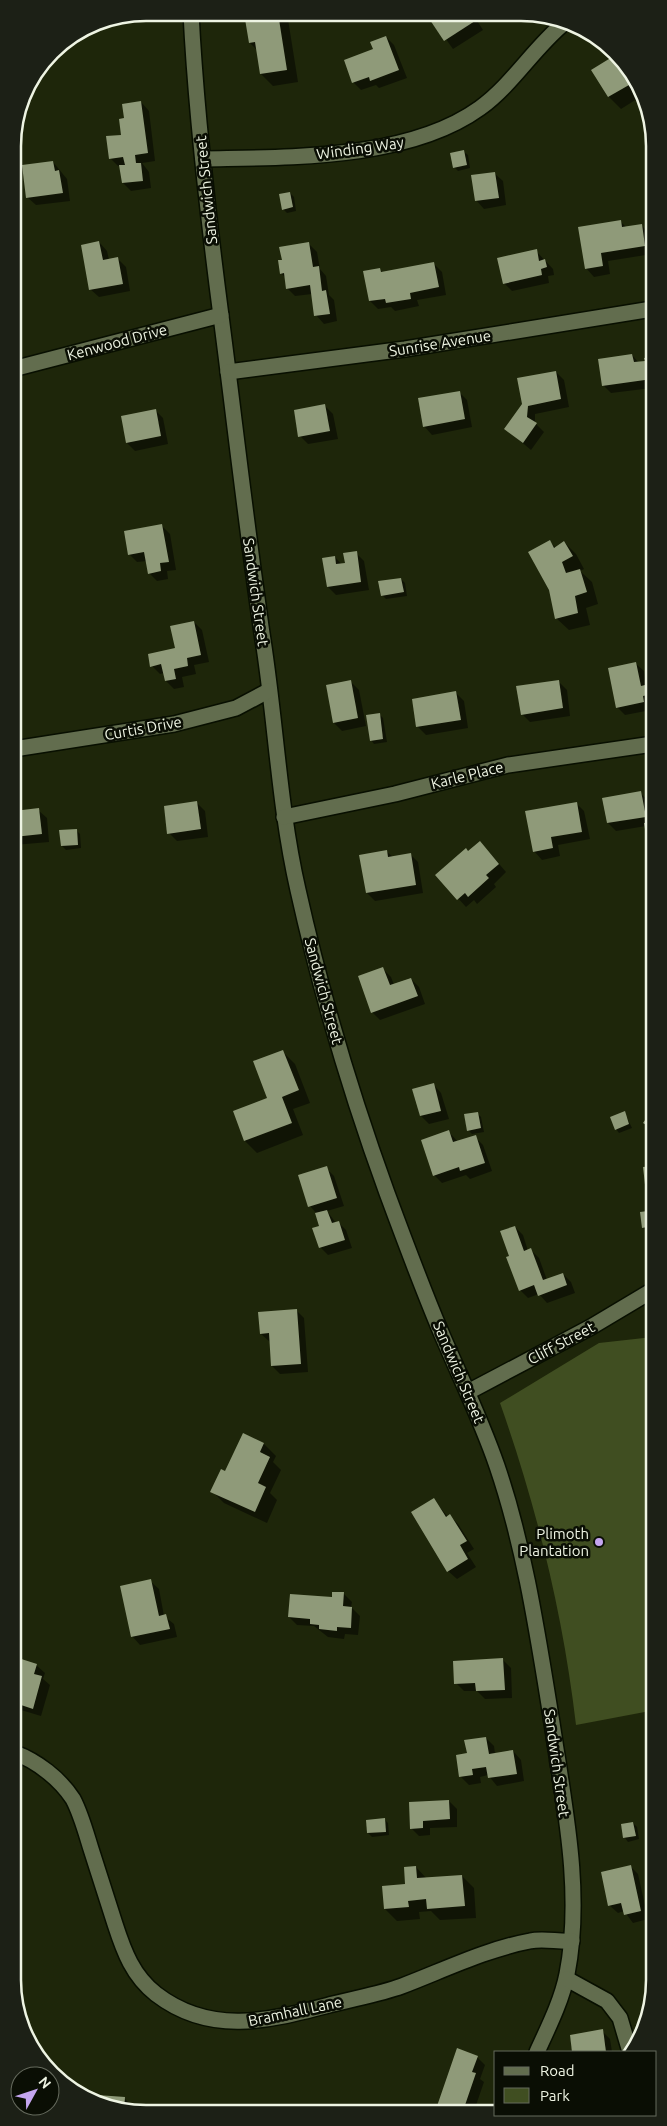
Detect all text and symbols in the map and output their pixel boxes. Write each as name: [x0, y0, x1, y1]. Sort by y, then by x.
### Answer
street label: Winding Way: [315, 133, 405, 163]
street label: Sandwich Street: [192, 135, 220, 245]
street label: Kenwood Drive: [65, 321, 169, 363]
street label: Sunrise Avenue: [388, 327, 492, 359]
street label: Sandwich Street: [240, 537, 272, 647]
street label: Curtis Drive: [103, 713, 183, 743]
street label: Karle Place: [429, 758, 505, 792]
street label: Sandwich Street: [302, 936, 346, 1046]
street label: Sandwich Street: [430, 1318, 488, 1426]
street label: Cliff Street: [525, 1318, 598, 1368]
place label: Plimoth Plantation: [519, 1525, 589, 1559]
marker: Plimoth Plantation: [593, 1536, 605, 1548]
street label: Sandwich Street: [541, 1708, 573, 1818]
street label: Bramhall Lane: [246, 1993, 344, 2029]
legend: [494, 2051, 657, 2116]
text: Road: [540, 2062, 575, 2079]
north arrow: [10, 2066, 60, 2116]
text: N: [35, 2073, 54, 2092]
text: Park: [540, 2087, 570, 2104]

